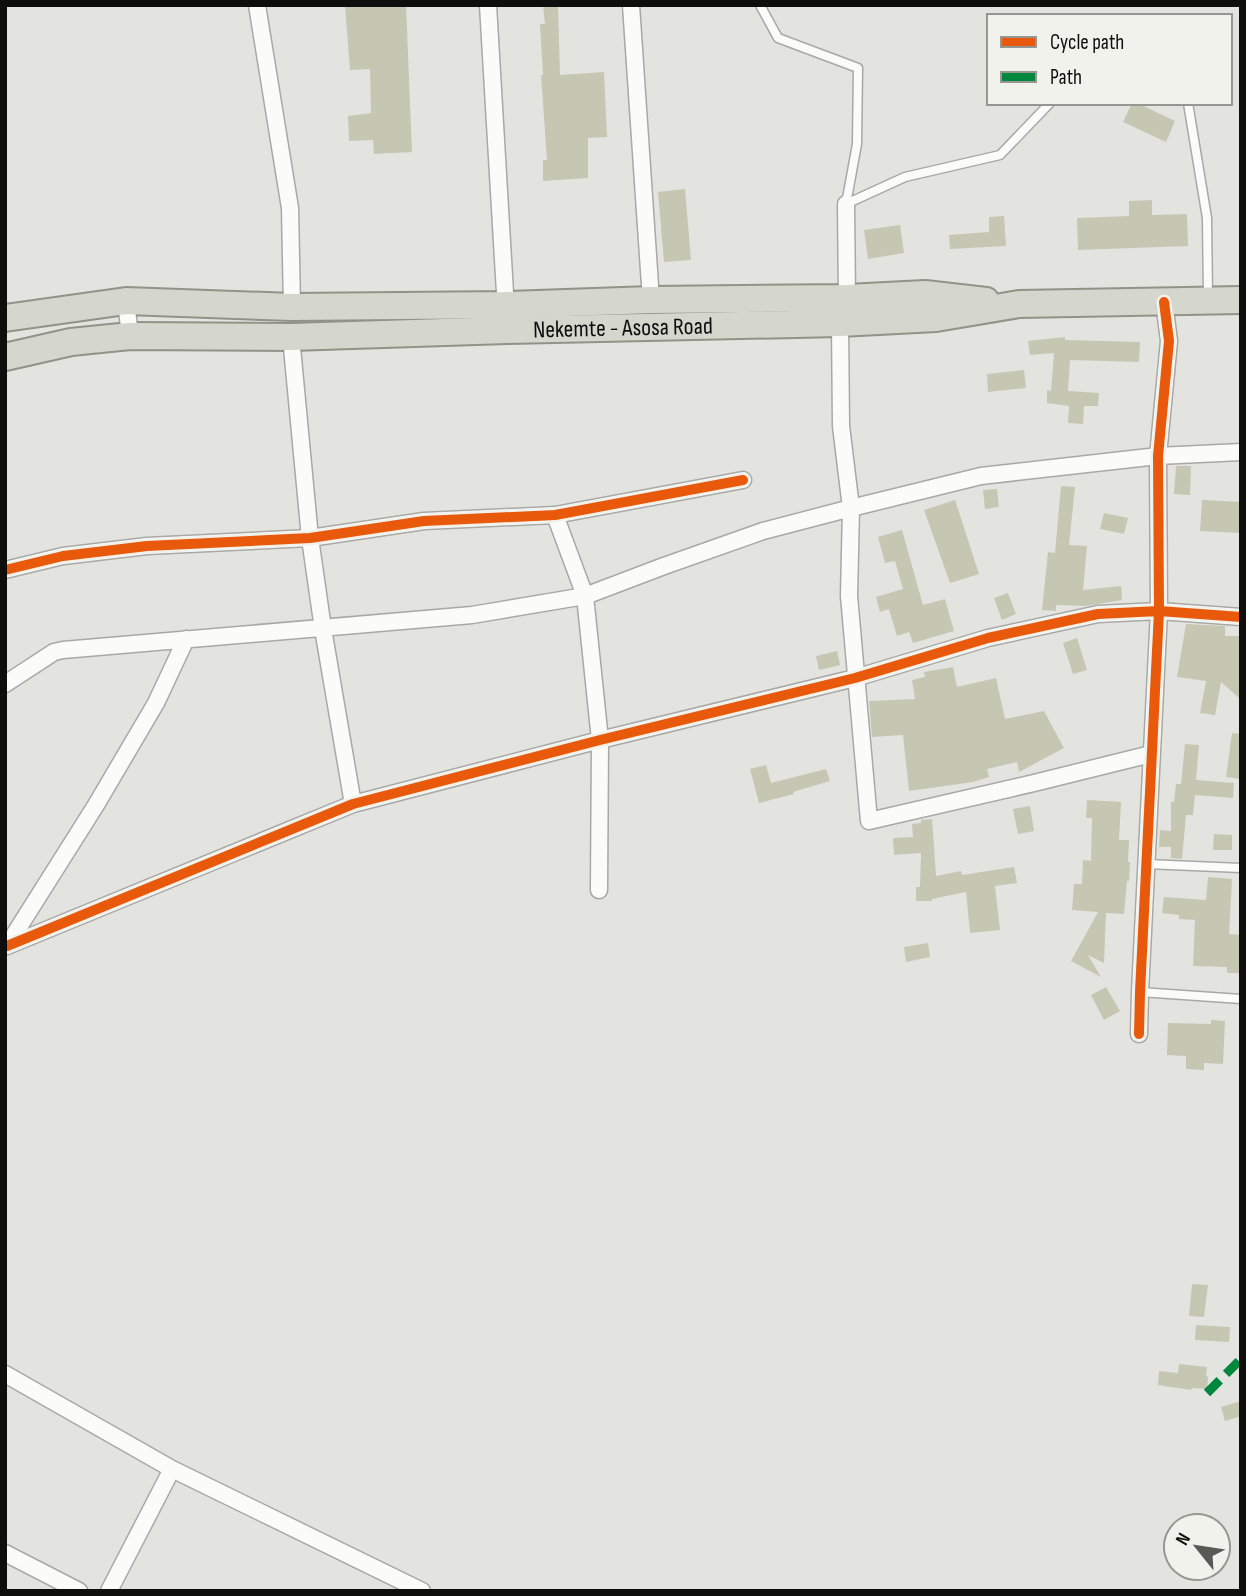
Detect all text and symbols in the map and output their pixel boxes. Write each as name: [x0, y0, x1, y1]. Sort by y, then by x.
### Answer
legend: [987, 14, 1232, 105]
text: Cycle path: [1050, 30, 1124, 55]
text: Path: [1050, 65, 1082, 90]
street label: Nekemte - Asosa Road: [533, 312, 713, 344]
north arrow: [1162, 1512, 1232, 1582]
text: N: [1171, 1529, 1196, 1549]

